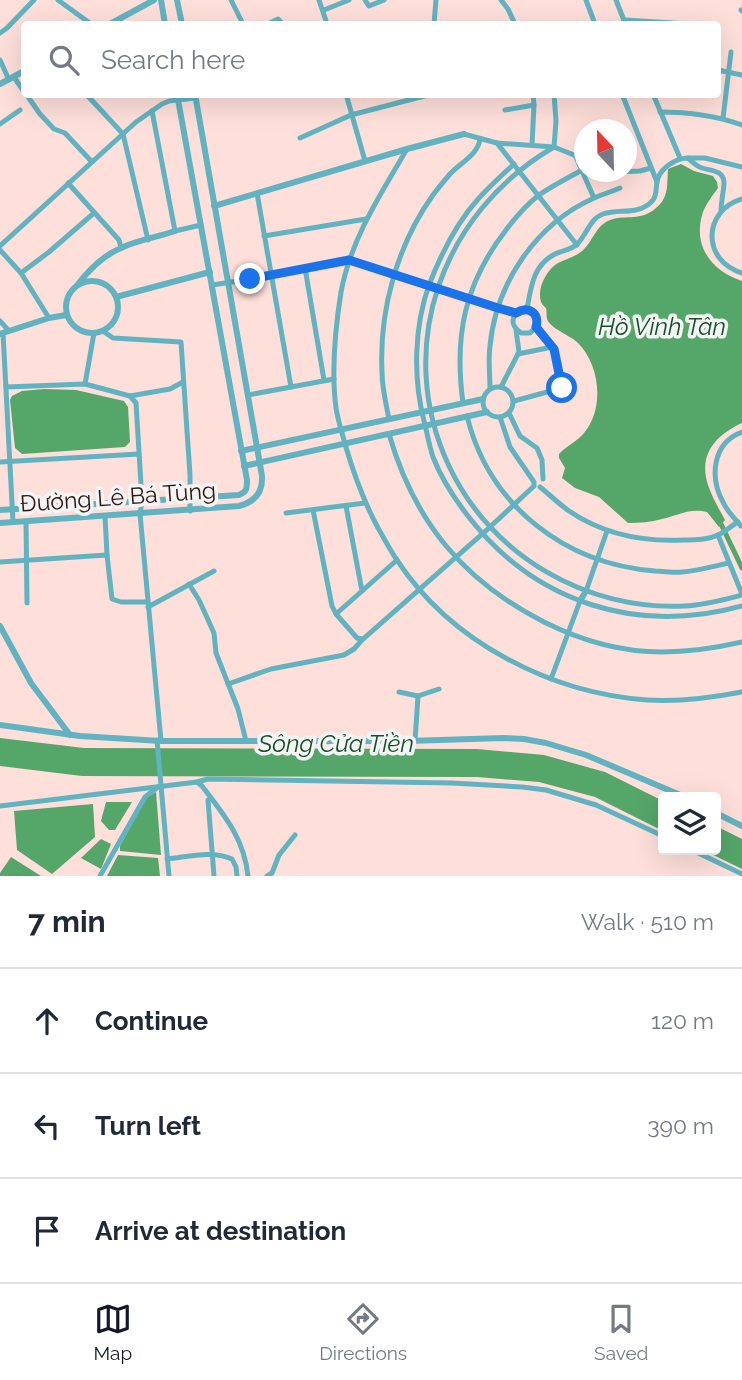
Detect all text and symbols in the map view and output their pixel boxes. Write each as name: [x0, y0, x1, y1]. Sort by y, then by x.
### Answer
search box: [21, 21, 721, 98]
icon: search: [45, 41, 83, 79]
text: Search here: [101, 45, 245, 75]
north arrow: [574, 119, 637, 182]
route end: [234, 263, 265, 294]
water label: Hồ Vinh Tân: [598, 312, 726, 341]
route start: [546, 372, 577, 403]
street label: Đường Lê Bá Tùng: [19, 476, 217, 517]
water label: Sông Cửa Tiền: [257, 729, 414, 758]
map controls: [658, 792, 721, 855]
button: layers: [658, 792, 721, 855]
text: 7 min: [28, 904, 106, 939]
text: Walk · 510 m: [581, 908, 714, 935]
icon: ahead: [28, 1002, 66, 1040]
text: Continue: [95, 1006, 208, 1036]
text: 120 m: [651, 1007, 714, 1034]
icon: left: [28, 1107, 66, 1145]
text: Turn left: [95, 1111, 201, 1141]
text: 390 m: [647, 1112, 714, 1139]
icon: arrive: [28, 1212, 66, 1250]
text: Arrive at destination: [95, 1216, 346, 1246]
tab: Map: [94, 1300, 132, 1364]
tab: Directions: [319, 1300, 407, 1364]
tab: Saved: [594, 1300, 648, 1364]

